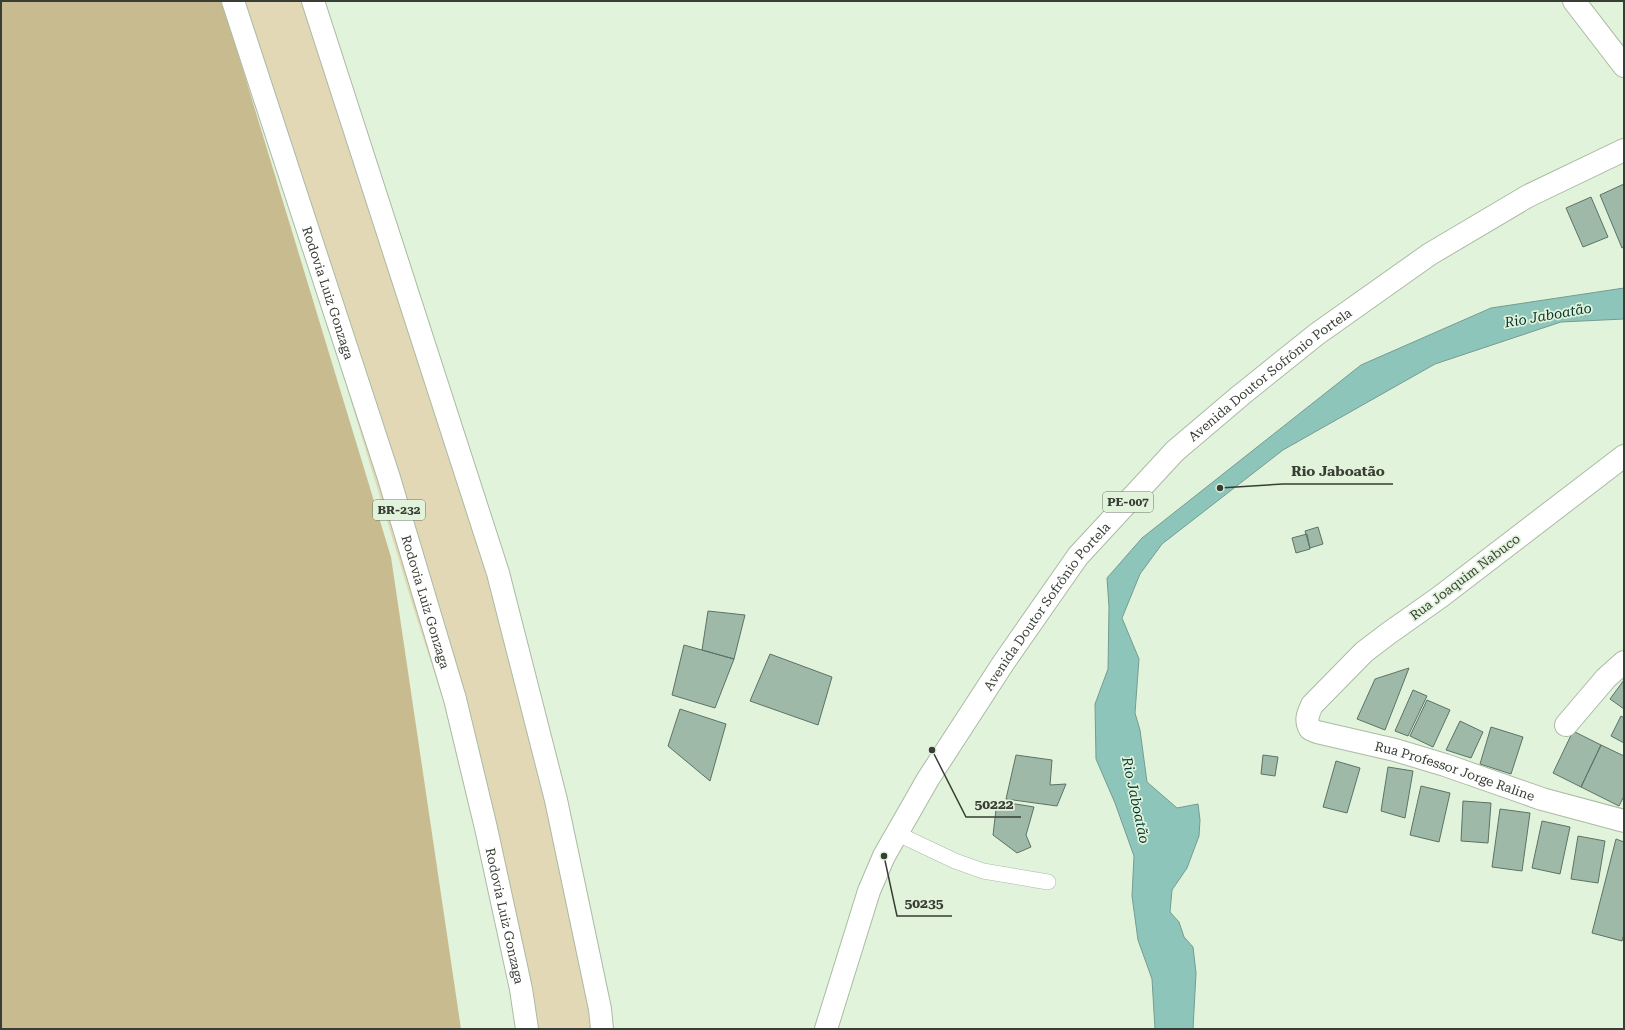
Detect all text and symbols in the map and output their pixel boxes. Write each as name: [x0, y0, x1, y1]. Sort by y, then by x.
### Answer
street label: Rodovia Luiz Gonzaga: [300, 224, 357, 361]
water label: Rio Jaboatão: [1502, 299, 1593, 331]
street label: Avenida Doutor Sofrônio Portela: [1185, 305, 1354, 444]
callout: Rio Jaboatão: [1283, 458, 1393, 484]
text: Rio Jaboatão: [1291, 463, 1385, 479]
road number: PE-007: [1103, 492, 1153, 512]
road number: BR-232: [373, 500, 425, 520]
street label: Avenida Doutor Sofrônio Portela: [980, 519, 1113, 693]
street label: Rua Joaquim Nabuco: [1407, 531, 1523, 623]
street label: Rodovia Luiz Gonzaga: [399, 533, 453, 670]
street label: Rua Professor Jorge Raline: [1373, 738, 1537, 803]
water label: Rio Jaboatão: [1119, 754, 1153, 845]
callout: 50222: [966, 791, 1021, 817]
text: 50222: [974, 796, 1014, 812]
street label: Rodovia Luiz Gonzaga: [483, 846, 527, 985]
callout: 50235: [897, 890, 952, 916]
text: 50235: [904, 895, 944, 911]

